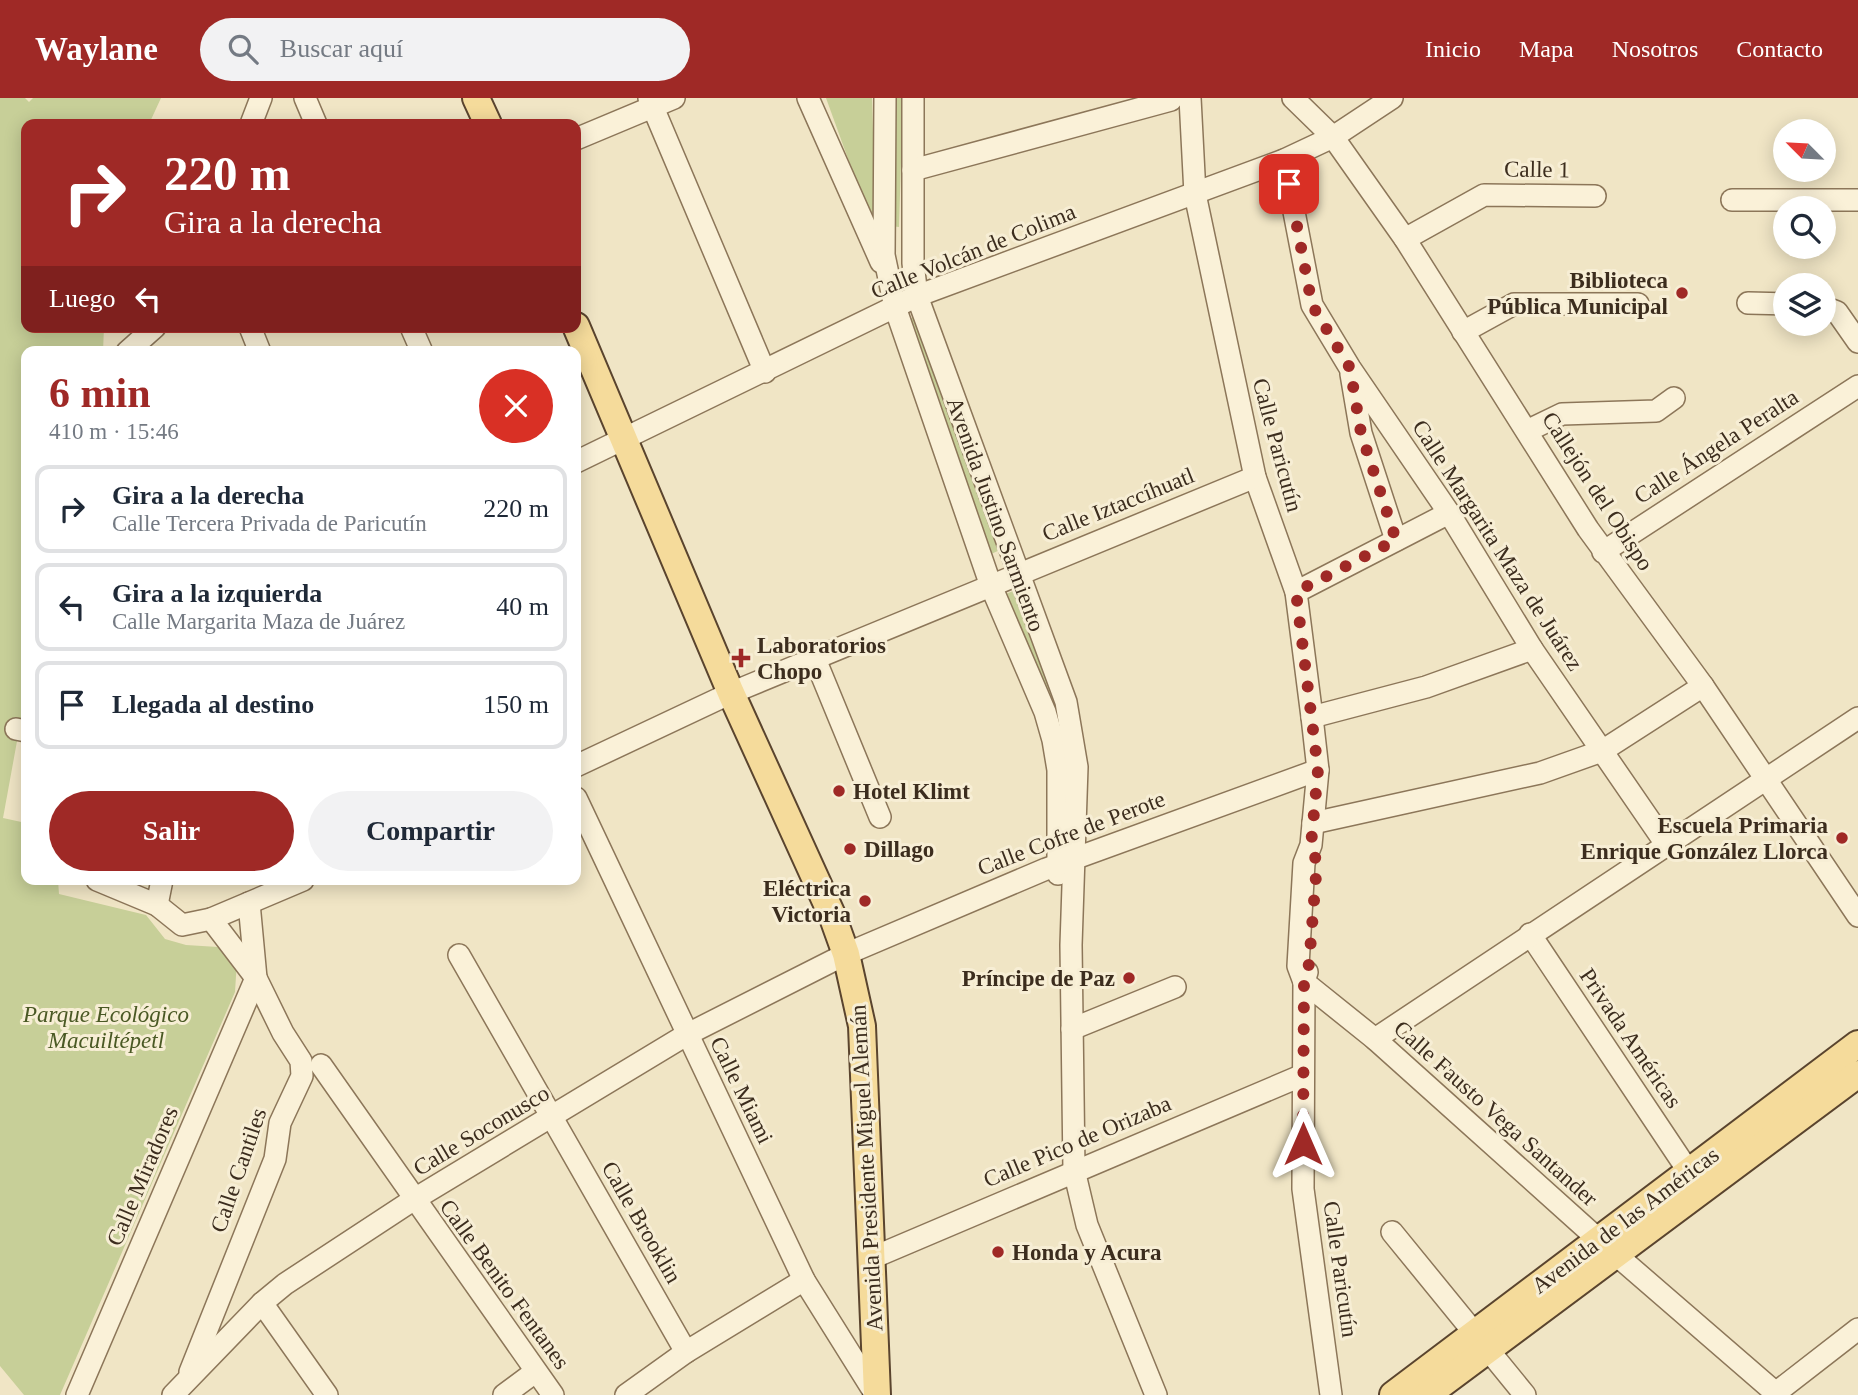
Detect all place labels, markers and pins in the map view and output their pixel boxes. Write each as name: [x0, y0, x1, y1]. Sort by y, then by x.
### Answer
pin: [1259, 154, 1319, 214]
place label: Biblioteca Pública Municipal: [1487, 268, 1668, 319]
marker: Biblioteca Pública Municipal: [1674, 285, 1690, 301]
place label: Laboratorios Chopo: [757, 633, 886, 684]
marker: Laboratorios Chopo: [731, 648, 751, 668]
place label: Hotel Klimt: [853, 779, 970, 804]
marker: Hotel Klimt: [831, 783, 847, 799]
place label: Escuela Primaria Enrique González Llorca: [1581, 813, 1828, 864]
marker: Escuela Primaria Enrique González Llorca: [1834, 830, 1850, 846]
place label: Dillago: [864, 837, 934, 862]
marker: Dillago: [842, 841, 858, 857]
place label: Eléctrica Victoria: [763, 876, 851, 927]
marker: Eléctrica Victoria: [857, 893, 873, 909]
place label: Príncipe de Paz: [962, 966, 1115, 991]
marker: Príncipe de Paz: [1121, 970, 1137, 986]
place label: Honda y Acura: [1012, 1240, 1162, 1265]
marker: Honda y Acura: [990, 1244, 1006, 1260]

